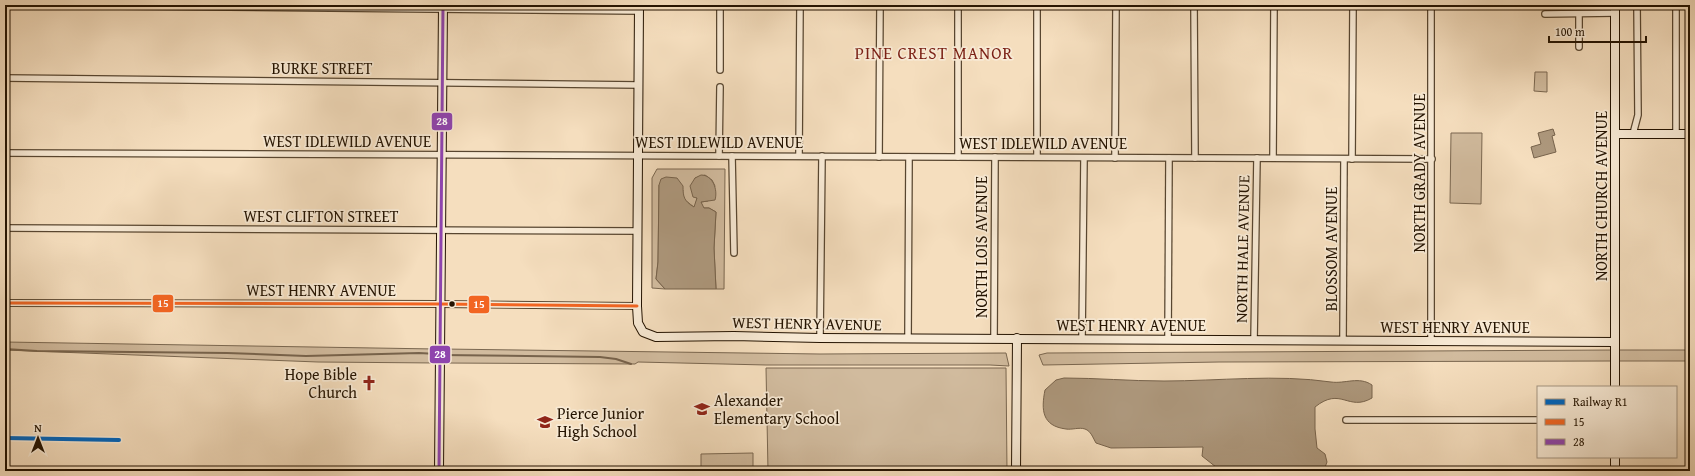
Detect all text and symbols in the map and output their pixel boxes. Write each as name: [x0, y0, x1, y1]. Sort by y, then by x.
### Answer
scale bar: [1549, 18, 1646, 44]
text: 100 m: [1555, 23, 1585, 40]
district label: PINE CREST MANOR: [855, 40, 1013, 65]
street label: BURKE STREET: [271, 56, 373, 80]
street label: NORTH GRADY AVENUE: [1407, 93, 1431, 253]
street label: NORTH CHURCH AVENUE: [1589, 111, 1613, 281]
line badge: 28: [431, 112, 453, 131]
text: 28: [436, 113, 448, 129]
street label: WEST IDLEWILD AVENUE: [263, 129, 431, 153]
street label: WEST IDLEWILD AVENUE: [635, 130, 803, 154]
street label: WEST IDLEWILD AVENUE: [959, 131, 1127, 155]
street label: NORTH HALE AVENUE: [1229, 175, 1255, 323]
street label: NORTH LOIS AVENUE: [969, 176, 993, 318]
street label: BLOSSOM AVENUE: [1319, 187, 1343, 311]
street label: WEST CLIFTON STREET: [243, 204, 399, 228]
street label: WEST HENRY AVENUE: [246, 278, 396, 302]
line badge: 15: [152, 294, 174, 313]
text: 15: [157, 295, 169, 311]
line badge: 15: [468, 295, 490, 314]
text: 15: [473, 296, 485, 312]
unlabelled marker: [447, 299, 457, 309]
street label: WEST HENRY AVENUE: [732, 310, 882, 336]
street label: WEST HENRY AVENUE: [1056, 313, 1206, 337]
street label: WEST HENRY AVENUE: [1380, 315, 1530, 339]
line badge: 28: [429, 345, 451, 364]
text: 28: [434, 346, 446, 362]
place label: Hope Bible Church: [285, 362, 357, 404]
church icon: Hope Bible Church: [360, 374, 378, 392]
legend: [1537, 386, 1677, 458]
place label: Alexander Elementary School: [714, 388, 840, 430]
text: Railway R1: [1573, 393, 1628, 410]
school or university icon: Alexander Elementary School: [693, 400, 711, 418]
place label: Pierce Junior High School: [557, 401, 644, 443]
school or university icon: Pierce Junior High School: [536, 413, 554, 431]
text: 15: [1573, 413, 1585, 430]
north arrow: [18, 418, 58, 458]
text: N: [34, 420, 42, 436]
text: 28: [1573, 433, 1585, 450]

